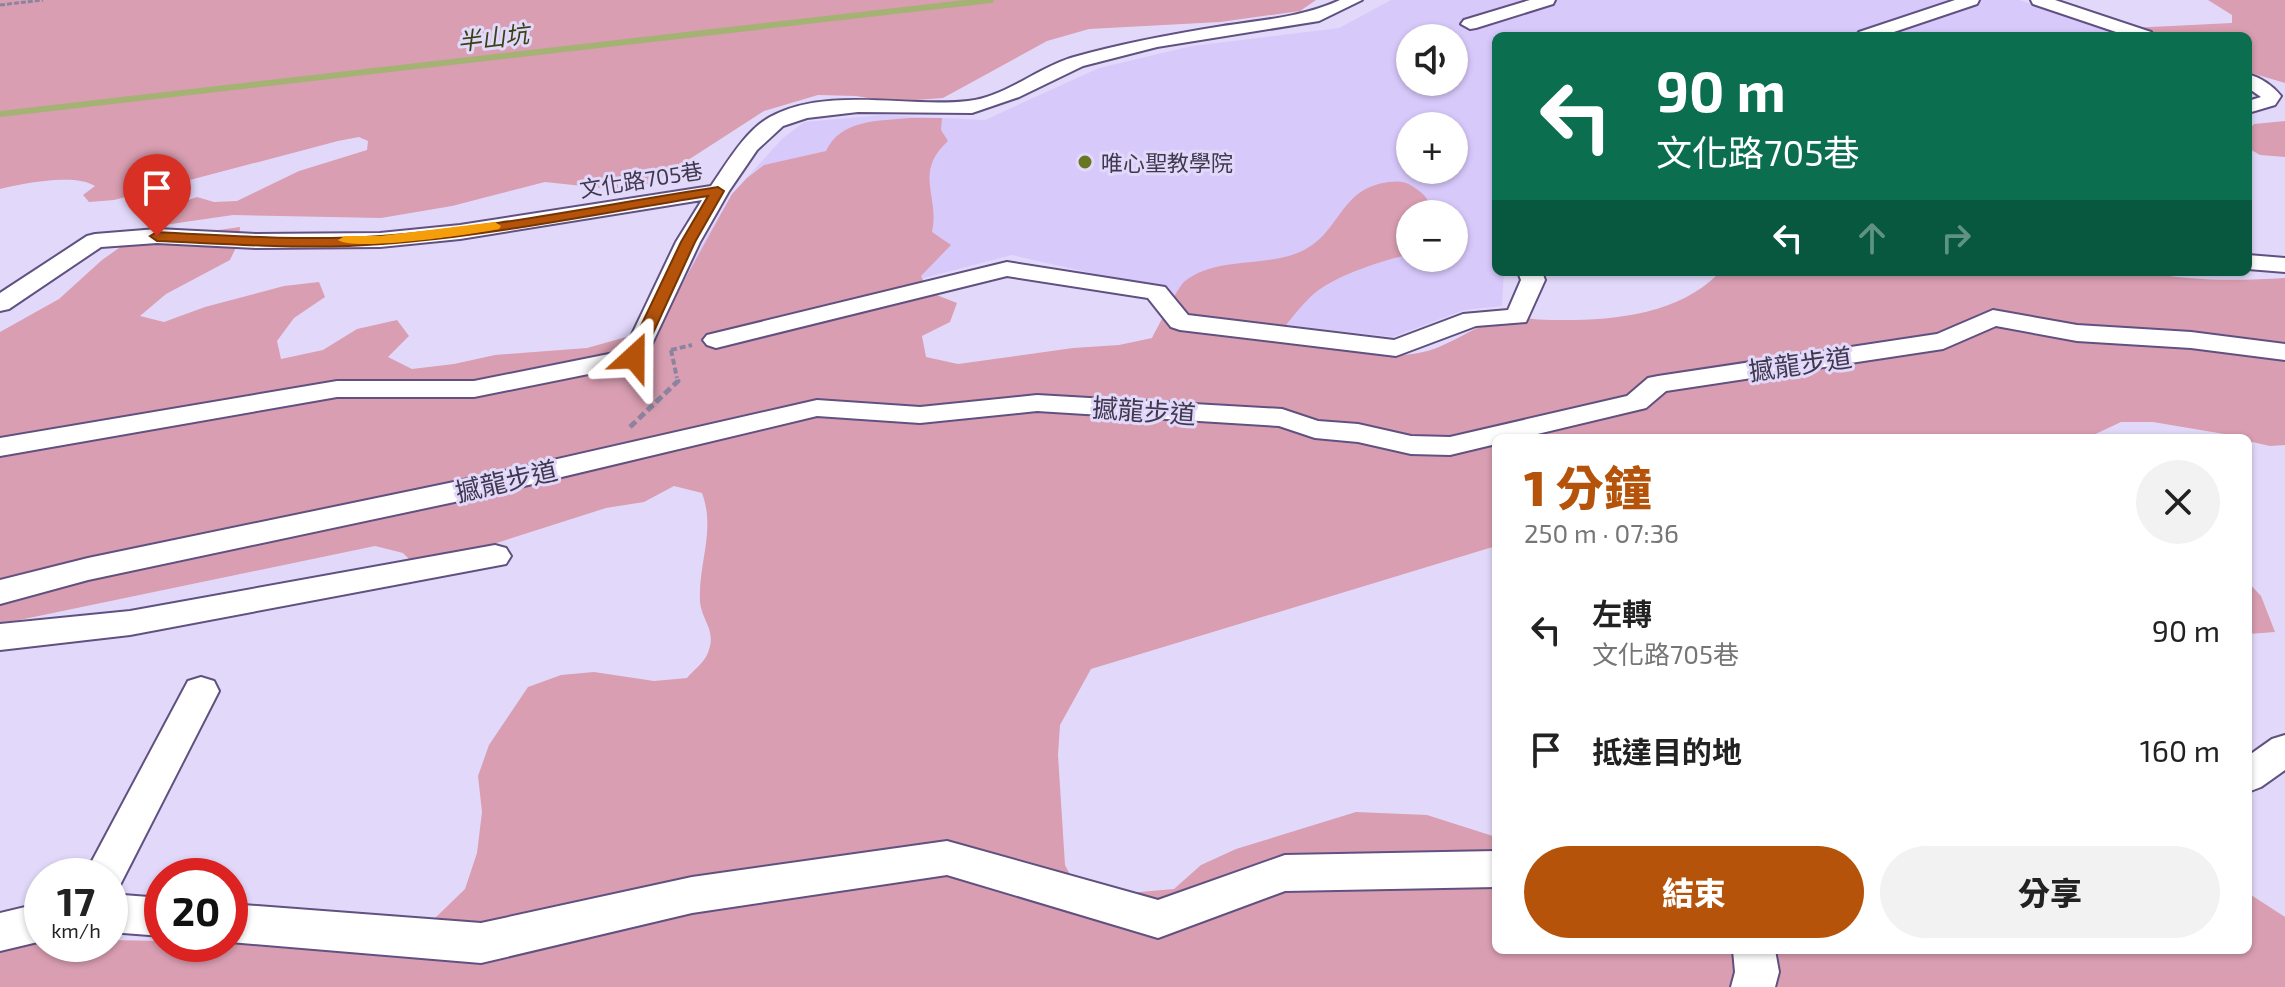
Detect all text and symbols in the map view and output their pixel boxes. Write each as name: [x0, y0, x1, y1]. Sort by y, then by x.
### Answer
water label: 半山坑: [456, 18, 533, 56]
map controls: [1396, 24, 1468, 272]
button: sound: [1396, 24, 1468, 96]
text: 90 m: [1656, 56, 1786, 123]
icon: left: [1524, 64, 1628, 168]
button: +: [1396, 112, 1468, 184]
text: 文化路705巷: [1656, 130, 1859, 173]
place label: 唯心聖教學院: [1101, 149, 1233, 175]
marker: 唯心聖教學院: [1076, 153, 1094, 171]
pin: [123, 154, 191, 236]
street label: 文化路705巷: [578, 156, 704, 202]
icon: arrive: [135, 166, 179, 210]
button: −: [1396, 200, 1468, 272]
icon: left: [1766, 216, 1810, 260]
icon: ahead: [1850, 216, 1894, 260]
icon: right: [1934, 216, 1978, 260]
position arrow: [592, 315, 676, 399]
street label: 撼龍步道: [1746, 340, 1854, 386]
street label: 撼龍步道: [1091, 391, 1197, 429]
street label: 撼龍步道: [452, 453, 560, 507]
text: 1 分鐘: [1524, 458, 1652, 516]
button: close: [2136, 460, 2220, 544]
text: 250 m · 07:36: [1524, 517, 1679, 548]
text: 左轉: [1592, 595, 1652, 631]
icon: left: [1524, 608, 1568, 652]
text: 90 m: [2152, 612, 2220, 648]
text: 文化路705巷: [1592, 638, 1739, 669]
icon: arrive: [1524, 728, 1568, 772]
text: 160 m: [2140, 732, 2220, 768]
text: 抵達目的地: [1592, 733, 1742, 769]
button: 結束: [1524, 846, 1864, 938]
button: 分享: [1880, 846, 2220, 938]
speed limit sign: 20: [144, 858, 248, 962]
text: 17: [57, 876, 95, 924]
text: km/h: [51, 918, 101, 942]

